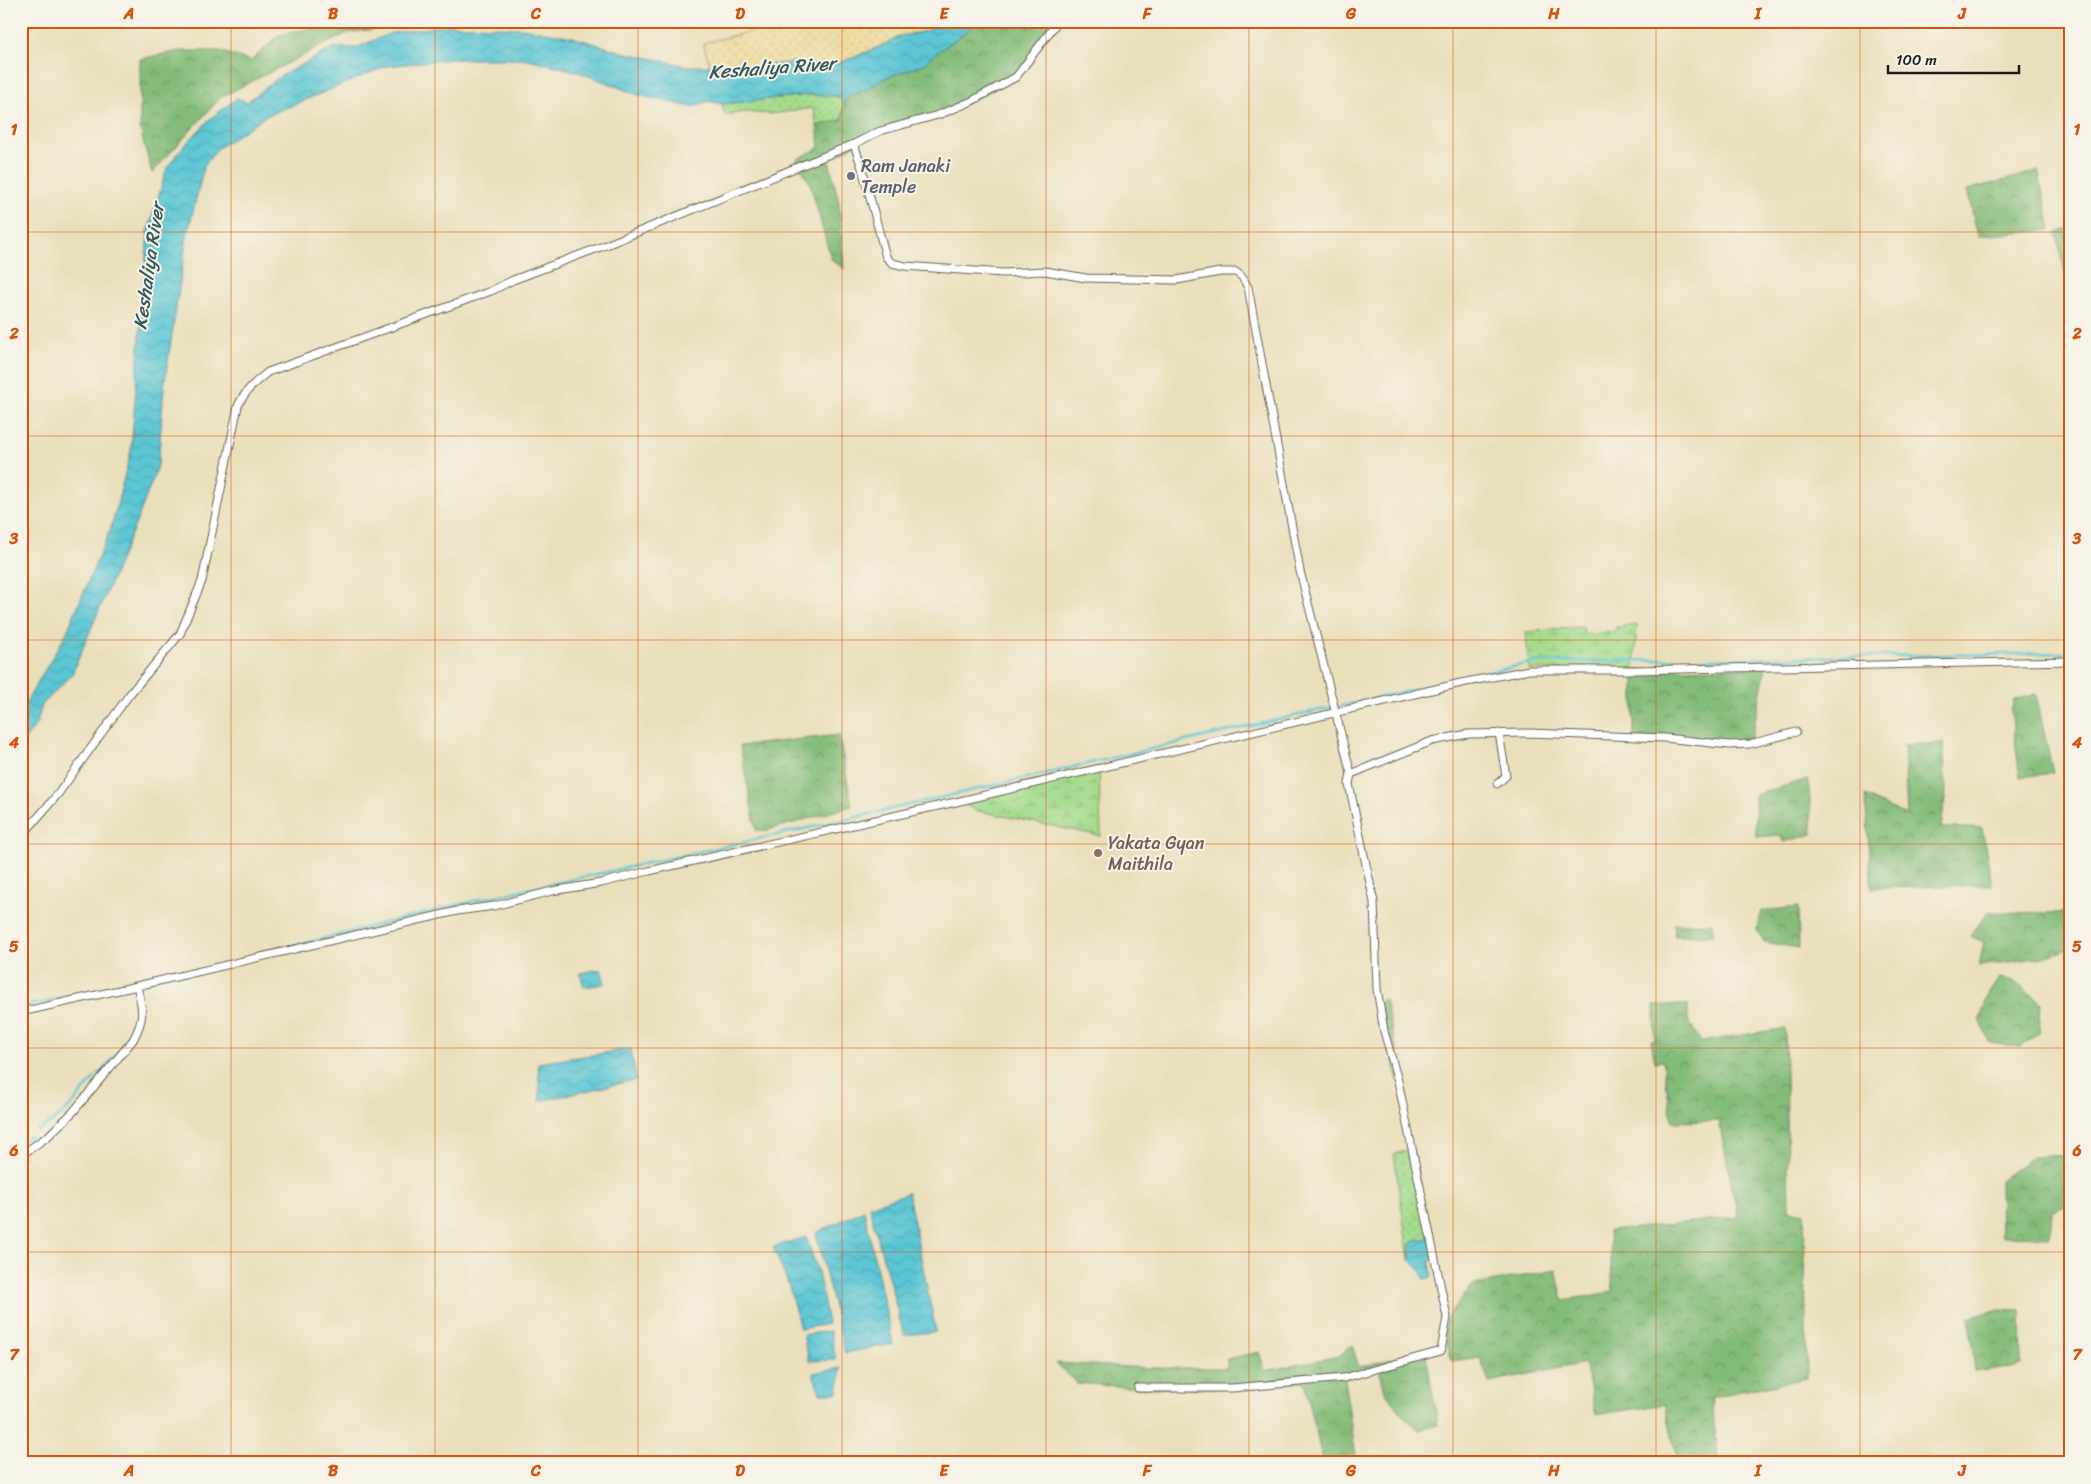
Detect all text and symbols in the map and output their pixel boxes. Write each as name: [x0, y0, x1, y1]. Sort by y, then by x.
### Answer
text: A: [123, 0, 134, 28]
text: B: [328, 0, 339, 28]
text: C: [530, 0, 542, 28]
text: D: [735, 0, 745, 28]
text: E: [940, 0, 950, 28]
text: F: [1142, 0, 1153, 28]
text: G: [1345, 0, 1357, 28]
text: H: [1547, 0, 1560, 28]
text: I: [1754, 0, 1763, 28]
text: J: [1957, 0, 1967, 28]
scale bar: [1888, 42, 2020, 74]
water label: Keshaliya River: [707, 46, 840, 88]
text: 100 m: [1896, 47, 1937, 73]
text: 1: [11, 115, 18, 144]
text: 1: [2074, 115, 2081, 144]
place label: Ram Janaki Temple: [861, 150, 951, 203]
marker: Ram Janaki Temple: [845, 170, 857, 182]
water label: Keshaliya River: [123, 198, 174, 331]
text: 2: [8, 319, 19, 348]
text: 2: [2071, 319, 2082, 348]
text: 3: [9, 524, 19, 553]
text: 3: [2072, 524, 2082, 553]
text: 4: [8, 728, 19, 757]
text: 4: [2071, 728, 2082, 757]
place label: Yakata Gyan Maithila: [1108, 827, 1205, 880]
marker: Yakata Gyan Maithila: [1092, 847, 1104, 859]
text: 5: [9, 932, 19, 961]
text: 5: [2072, 932, 2082, 961]
text: 6: [8, 1136, 19, 1165]
text: 6: [2071, 1136, 2082, 1165]
text: 7: [9, 1340, 20, 1369]
text: 7: [2072, 1340, 2083, 1369]
text: A: [123, 1456, 134, 1484]
text: B: [328, 1456, 339, 1484]
text: C: [530, 1456, 542, 1484]
text: D: [735, 1456, 745, 1484]
text: E: [940, 1456, 950, 1484]
text: F: [1142, 1456, 1153, 1484]
text: G: [1345, 1456, 1357, 1484]
text: H: [1547, 1456, 1560, 1484]
text: I: [1754, 1456, 1763, 1484]
text: J: [1957, 1456, 1967, 1484]

